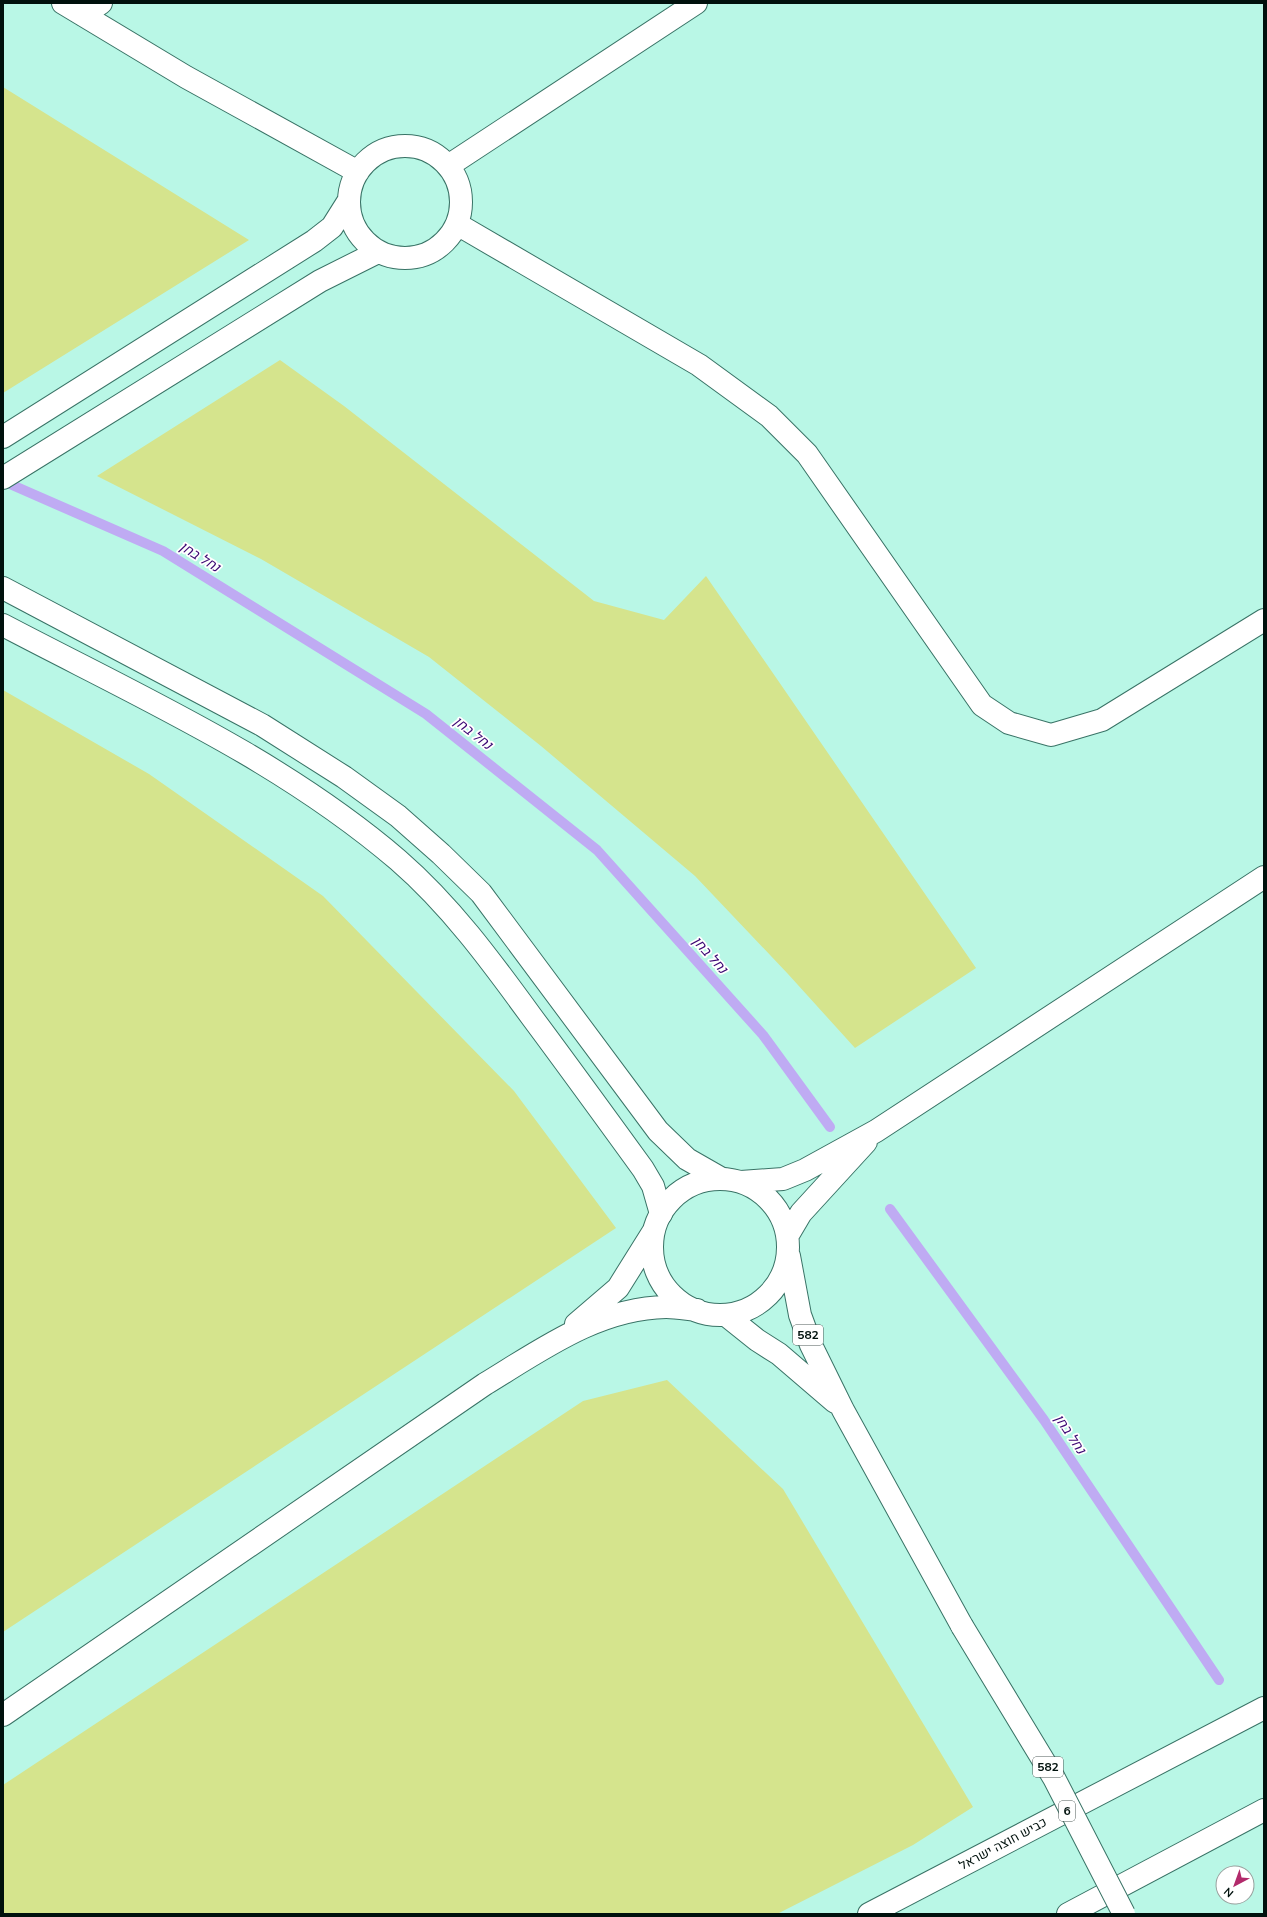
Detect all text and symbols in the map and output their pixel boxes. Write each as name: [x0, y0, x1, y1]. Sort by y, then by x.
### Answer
water label: נחל בחן: [176, 537, 225, 577]
water label: נחל בחן: [450, 712, 497, 755]
water label: נחל בחן: [688, 932, 732, 978]
road number: 582: [793, 1325, 823, 1345]
water label: נחל בחן: [1050, 1410, 1091, 1458]
road number: 582: [1033, 1757, 1063, 1777]
road number: 6: [1059, 1801, 1075, 1821]
street label: כביש חוצה ישראל: [956, 1813, 1050, 1875]
north arrow: [1215, 1865, 1255, 1905]
text: N: [1221, 1884, 1237, 1901]

